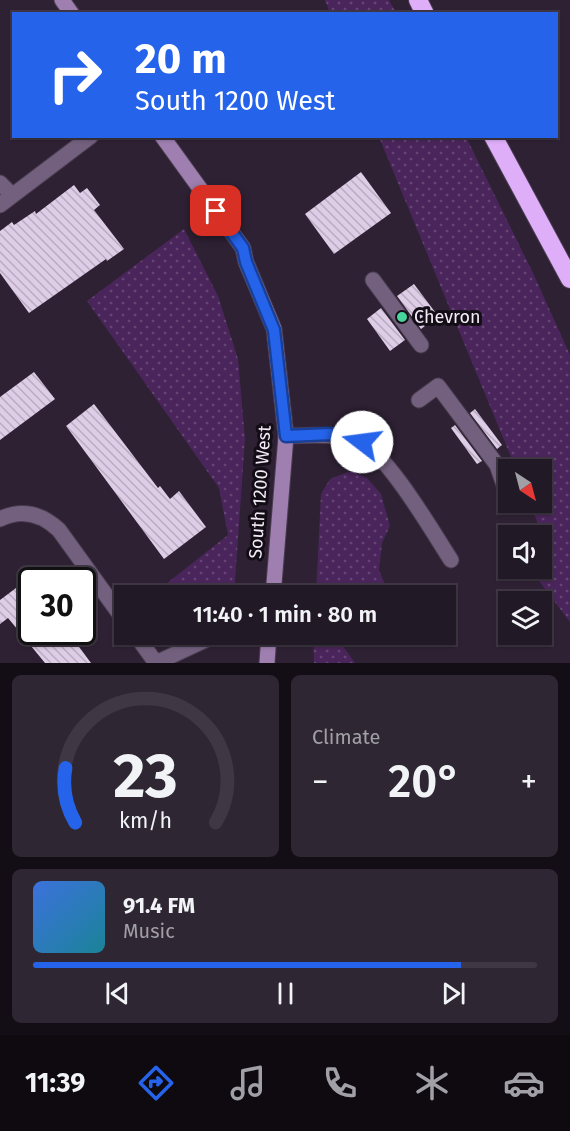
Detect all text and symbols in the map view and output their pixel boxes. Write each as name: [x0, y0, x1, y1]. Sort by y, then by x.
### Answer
text: 20 m: [135, 34, 227, 84]
icon: right: [36, 36, 114, 114]
text: South 1200 West: [135, 85, 335, 117]
pin: [190, 185, 241, 236]
icon: arrive: [199, 194, 232, 227]
place label: Chevron: [414, 306, 481, 328]
marker: Chevron: [395, 310, 409, 324]
position arrow: [330, 410, 394, 474]
street label: South 1200 West: [244, 424, 276, 559]
north arrow: [498, 459, 552, 513]
map controls: [498, 459, 552, 645]
button: sound: [498, 525, 552, 579]
speed limit sign: 30: [18, 567, 96, 645]
button: layers: [498, 591, 552, 645]
text: 11:40 · 1 min · 80 m: [193, 601, 377, 628]
text: Climate: [312, 725, 380, 749]
text: 23: [113, 739, 178, 814]
text: 20°: [388, 755, 461, 809]
text: −: [312, 762, 329, 802]
text: +: [521, 762, 537, 802]
text: km/h: [119, 808, 172, 834]
text: 91.4 FM: [123, 892, 195, 919]
text: Music: [123, 919, 175, 943]
icon: previous: [101, 977, 134, 1010]
icon: pause: [269, 977, 302, 1010]
icon: next: [437, 977, 470, 1010]
icon: directions: [135, 1062, 177, 1104]
icon: music: [227, 1062, 269, 1104]
icon: phone: [319, 1062, 361, 1104]
icon: climate: [411, 1062, 453, 1104]
icon: car: [503, 1062, 545, 1104]
text: 11:39: [25, 1067, 85, 1099]

